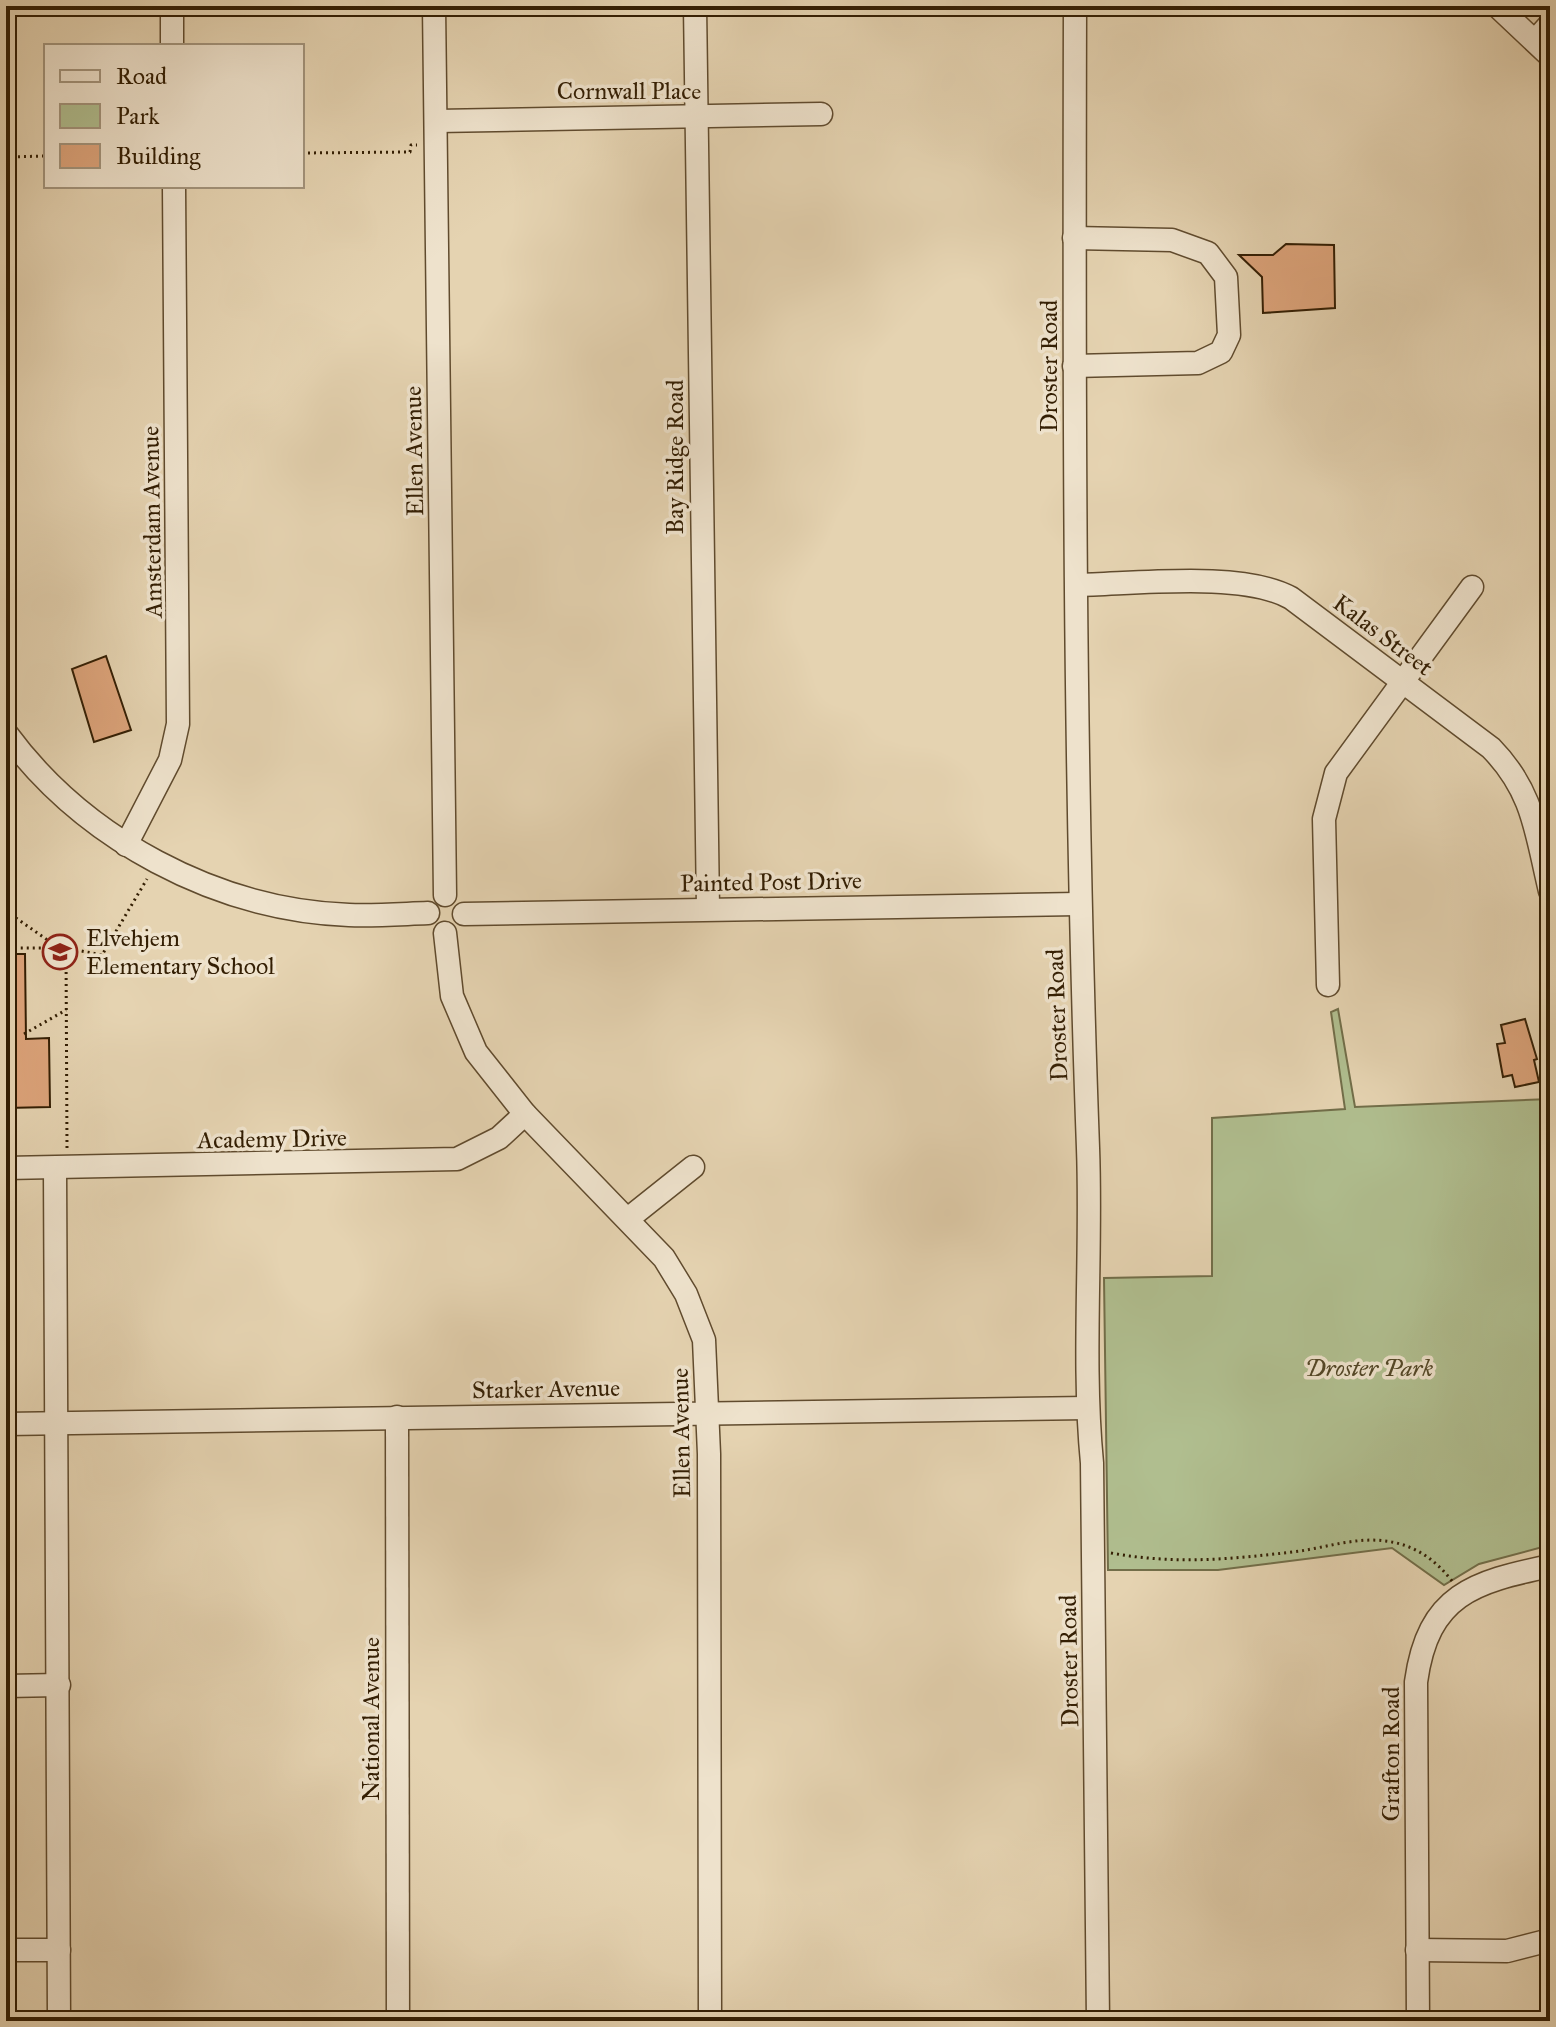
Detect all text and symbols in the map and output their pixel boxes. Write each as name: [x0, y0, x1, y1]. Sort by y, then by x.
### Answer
legend: [44, 44, 304, 188]
text: Road: [116, 61, 167, 91]
street label: Cornwall Place: [557, 76, 701, 106]
text: Park: [116, 101, 160, 131]
text: Building: [116, 141, 201, 171]
street label: Droster Road: [1034, 300, 1064, 432]
street label: Bay Ridge Road: [660, 379, 690, 535]
street label: Ellen Avenue: [398, 386, 430, 516]
street label: Amsterdam Avenue: [135, 426, 169, 619]
street label: Kalas Street: [1327, 588, 1439, 683]
street label: Painted Post Drive: [680, 865, 862, 899]
place label: Elvehjem Elementary School: [86, 923, 275, 981]
school or university icon: Elvehjem Elementary School: [41, 933, 79, 971]
street label: Droster Road: [1040, 948, 1074, 1082]
street label: Academy Drive: [196, 1123, 347, 1155]
park label: Droster Park: [1305, 1353, 1433, 1383]
street label: Ellen Avenue: [665, 1368, 697, 1498]
street label: Starker Avenue: [472, 1373, 620, 1405]
street label: Droster Road: [1053, 1594, 1085, 1728]
street label: National Avenue: [356, 1637, 386, 1801]
street label: Grafton Road: [1376, 1687, 1406, 1821]

